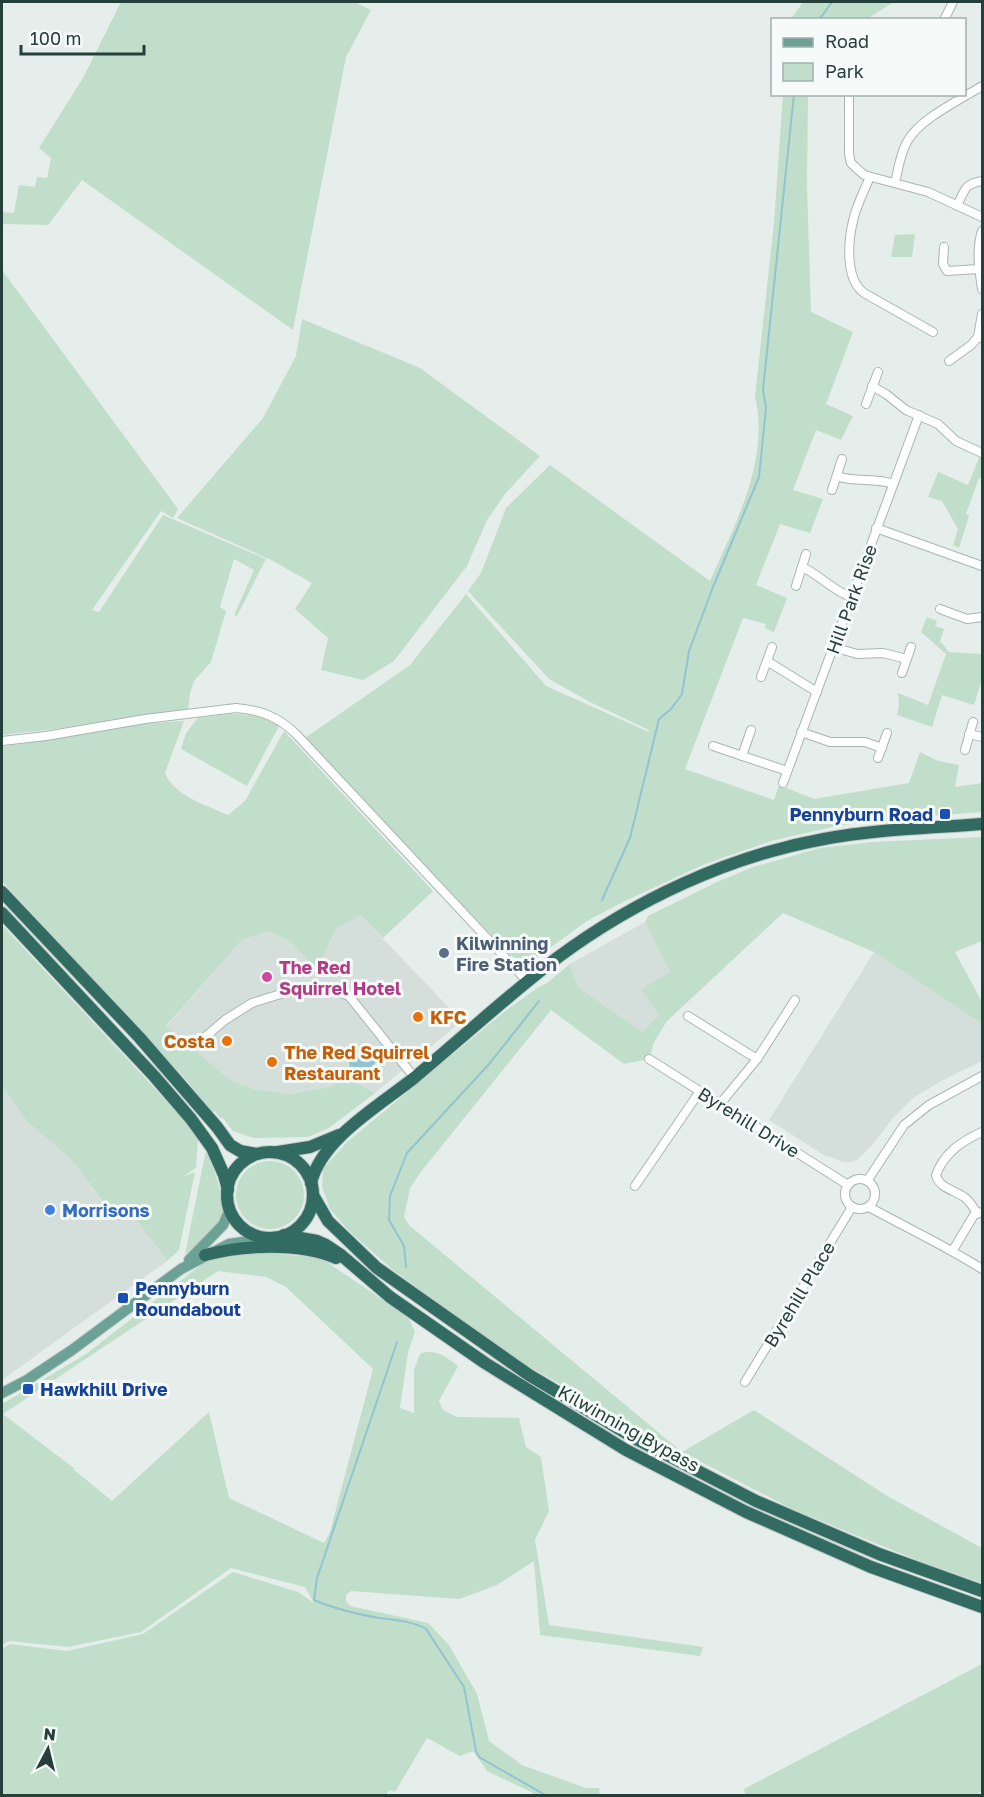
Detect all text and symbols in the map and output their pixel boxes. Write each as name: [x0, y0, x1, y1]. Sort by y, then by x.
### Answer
scale bar: [21, 18, 144, 56]
legend: [771, 18, 966, 96]
text: 100 m: [30, 27, 81, 49]
text: Road: [825, 30, 869, 52]
text: Park: [825, 60, 864, 82]
street label: Hill Park Rise: [821, 541, 881, 657]
place label: Pennyburn Road: [789, 803, 933, 825]
marker: Pennyburn Road: [938, 807, 952, 821]
place label: Kilwinning Fire Station: [456, 932, 557, 975]
marker: Kilwinning Fire Station: [437, 946, 451, 960]
place label: The Red Squirrel Hotel: [279, 956, 401, 999]
marker: The Red Squirrel Hotel: [260, 970, 274, 984]
place label: KFC: [430, 1006, 467, 1028]
marker: KFC: [411, 1010, 425, 1024]
place label: Costa: [164, 1030, 215, 1052]
marker: Costa: [220, 1034, 234, 1048]
place label: The Red Squirrel Restaurant: [284, 1041, 429, 1084]
marker: The Red Squirrel Restaurant: [265, 1055, 279, 1069]
street label: Byrehill Drive: [694, 1082, 804, 1162]
place label: Morrisons: [62, 1199, 150, 1221]
marker: Morrisons: [43, 1203, 57, 1217]
street label: Byrehill Place: [759, 1237, 839, 1351]
place label: Pennyburn Roundabout: [135, 1277, 241, 1320]
marker: Pennyburn Roundabout: [116, 1291, 130, 1305]
place label: Hawkhill Drive: [40, 1378, 168, 1400]
street label: Kilwinning Bypass: [555, 1380, 703, 1476]
marker: Hawkhill Drive: [21, 1382, 35, 1396]
north arrow: [18, 1719, 78, 1779]
text: N: [43, 1723, 57, 1745]

